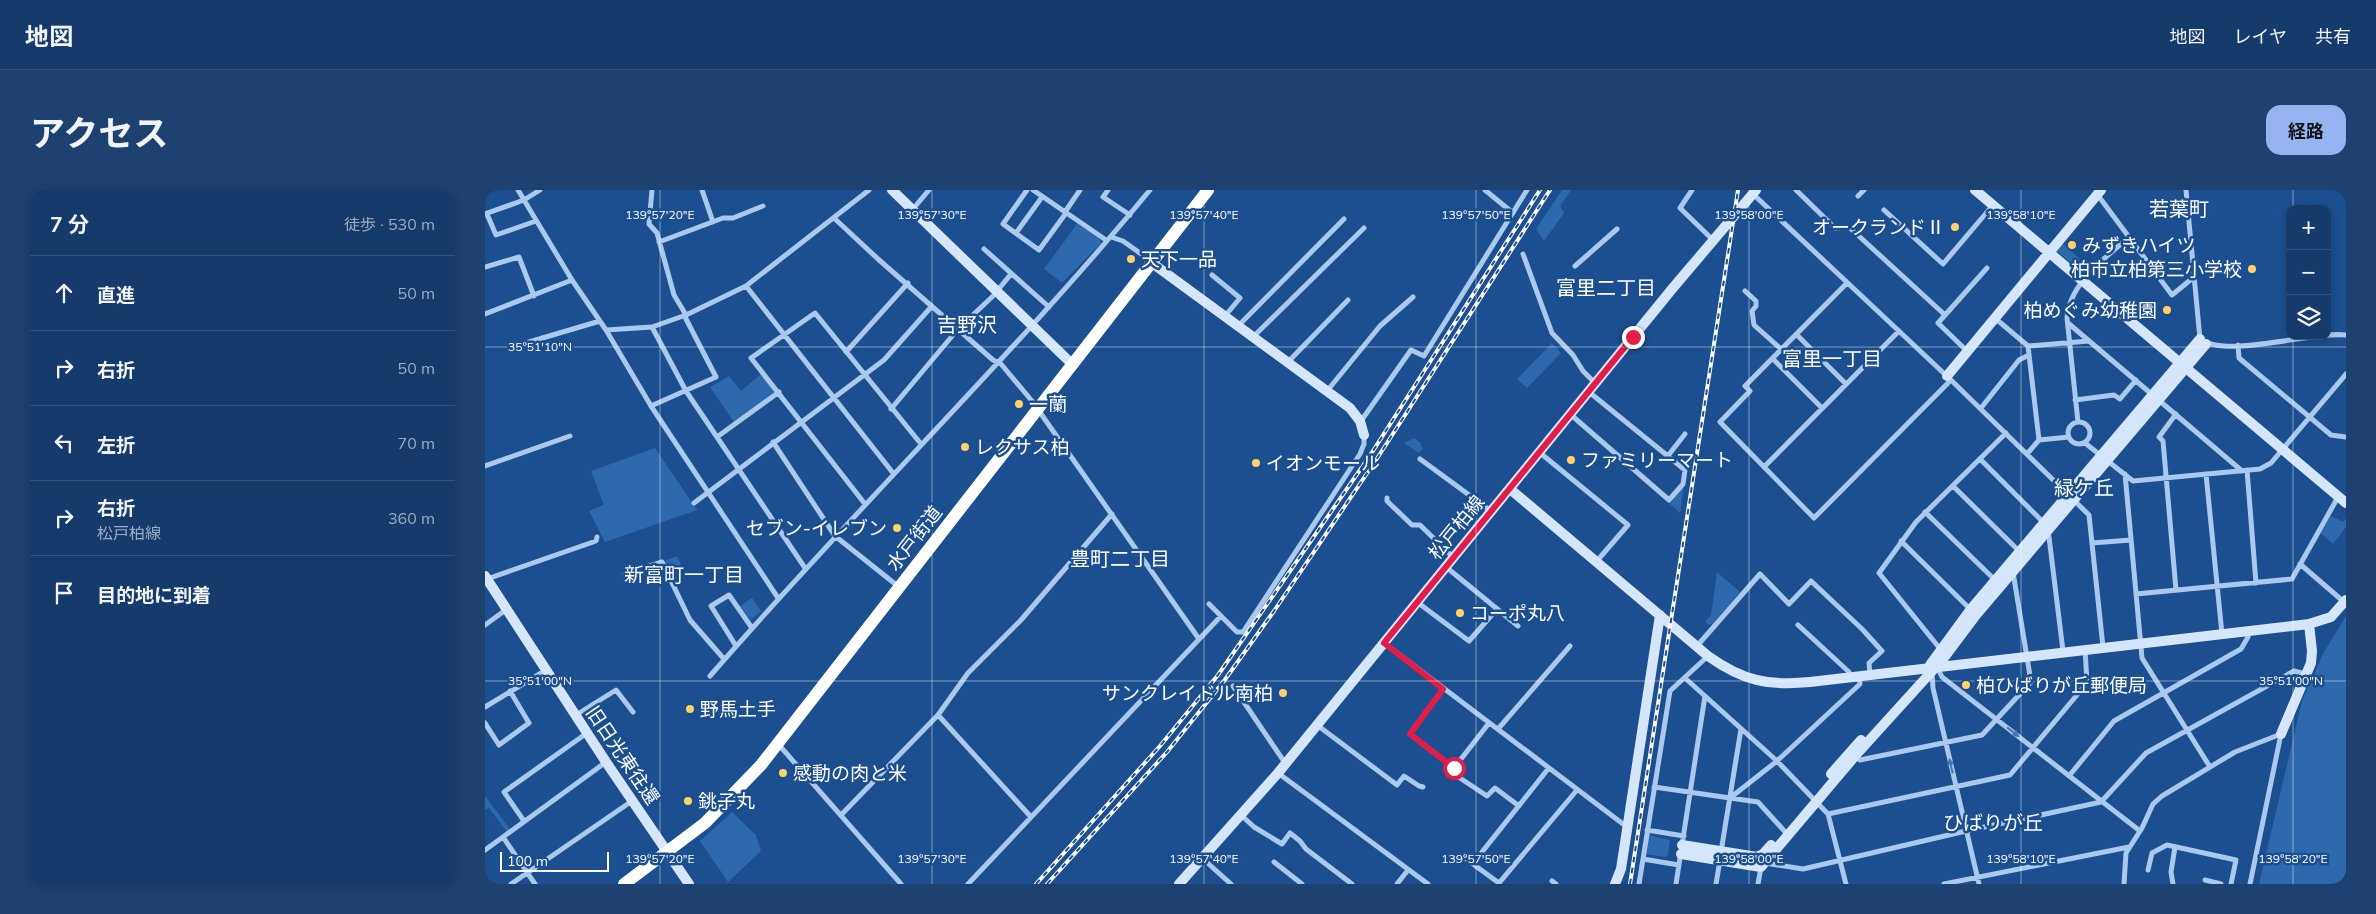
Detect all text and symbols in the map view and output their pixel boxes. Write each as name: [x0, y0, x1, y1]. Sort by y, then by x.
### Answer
text: 地図: [25, 21, 73, 51]
text: 地図: [2170, 25, 2206, 48]
text: レイヤ: [2234, 25, 2287, 48]
text: 共有: [2315, 25, 2351, 48]
button: 経路: [2266, 105, 2346, 155]
text: アクセス: [30, 111, 168, 155]
district label: 若葉町: [2149, 196, 2209, 221]
map controls: [2286, 205, 2331, 340]
button: +: [2286, 205, 2331, 250]
text: 139°57'20"E: [625, 207, 695, 222]
text: 139°57'30"E: [897, 207, 967, 222]
text: 139°57'40"E: [1169, 207, 1239, 222]
text: 139°57'50"E: [1441, 207, 1511, 222]
text: 139°58'00"E: [1714, 207, 1784, 222]
text: 139°58'10"E: [1986, 207, 2056, 222]
text: 7 分: [50, 211, 89, 237]
text: 徒歩 · 530 m: [344, 214, 435, 234]
place label: オークランドⅡ: [1812, 215, 1945, 239]
marker: オークランドⅡ: [1949, 221, 1961, 233]
place label: みずきハイツ: [2082, 233, 2196, 257]
marker: みずきハイツ: [2066, 239, 2078, 251]
place label: 天下一品: [1141, 247, 1217, 271]
button: −: [2286, 250, 2331, 295]
marker: 天下一品: [1125, 253, 1137, 265]
place label: 柏市立柏第三小学校: [2071, 257, 2242, 281]
marker: 柏市立柏第三小学校: [2246, 263, 2258, 275]
district label: 富里二丁目: [1556, 275, 1656, 300]
icon: ahead: [50, 279, 78, 307]
text: 直進: [97, 283, 135, 307]
text: 50 m: [398, 283, 435, 303]
button: layers: [2286, 295, 2331, 340]
place label: 柏めぐみ幼稚園: [2023, 298, 2157, 322]
marker: 柏めぐみ幼稚園: [2161, 304, 2173, 316]
district label: 吉野沢: [937, 312, 997, 337]
route end: [1622, 326, 1645, 349]
text: 35°51'10"N: [508, 339, 572, 354]
district label: 富里一丁目: [1782, 346, 1882, 371]
icon: right: [50, 354, 78, 382]
text: 右折: [97, 358, 135, 382]
text: 50 m: [398, 358, 435, 378]
place label: 一蘭: [1029, 392, 1067, 416]
marker: 一蘭: [1013, 398, 1025, 410]
icon: left: [50, 429, 78, 457]
text: 左折: [97, 433, 135, 457]
text: 70 m: [398, 433, 435, 453]
place label: レクサス柏: [975, 435, 1070, 459]
marker: レクサス柏: [959, 441, 971, 453]
place label: ファミリーマート: [1581, 448, 1733, 472]
place label: イオンモール: [1266, 451, 1380, 475]
marker: ファミリーマート: [1565, 454, 1577, 466]
marker: イオンモール: [1250, 457, 1262, 469]
district label: 緑ケ丘: [2054, 475, 2114, 500]
street label: 松戸柏線: [1423, 490, 1489, 564]
text: 右折: [97, 496, 135, 520]
street label: 水戸街道: [881, 501, 947, 575]
icon: right: [50, 504, 78, 532]
text: 360 m: [388, 508, 435, 528]
place label: セブン-イレブン: [746, 516, 887, 540]
marker: セブン-イレブン: [891, 522, 903, 534]
text: 松戸柏線: [97, 523, 161, 543]
district label: 豊町二丁目: [1070, 546, 1170, 571]
district label: 新富町一丁目: [624, 562, 744, 587]
icon: arrive: [50, 579, 78, 607]
text: 目的地に到着: [97, 583, 211, 607]
place label: コーポ丸八: [1470, 601, 1565, 625]
marker: コーポ丸八: [1454, 607, 1466, 619]
text: 35°51'00"N: [508, 673, 572, 688]
place label: 柏ひばりが丘郵便局: [1976, 673, 2147, 697]
text: 35°51'00"N: [2259, 673, 2323, 688]
marker: 柏ひばりが丘郵便局: [1960, 679, 1972, 691]
place label: サンクレイドル南柏: [1102, 681, 1273, 705]
marker: サンクレイドル南柏: [1277, 687, 1289, 699]
place label: 野馬土手: [700, 697, 776, 721]
street label: 旧日光東往還: [581, 701, 665, 809]
marker: 野馬土手: [684, 703, 696, 715]
one-way arrow: [2006, 726, 2019, 737]
route start: [1443, 757, 1466, 780]
one-way arrow: [1947, 759, 1955, 774]
place label: 感動の肉と米: [793, 761, 907, 785]
marker: 感動の肉と米: [777, 767, 789, 779]
place label: 銚子丸: [698, 789, 755, 813]
marker: 銚子丸: [682, 795, 694, 807]
district label: ひばりが丘: [1943, 810, 2043, 835]
scale bar: [500, 849, 609, 872]
text: 139°57'20"E: [625, 851, 695, 866]
text: 139°57'30"E: [897, 851, 967, 866]
text: 139°57'40"E: [1169, 851, 1239, 866]
text: 139°57'50"E: [1441, 851, 1511, 866]
text: 139°58'00"E: [1714, 851, 1784, 866]
text: 139°58'10"E: [1986, 851, 2056, 866]
text: 139°58'20"E: [2258, 851, 2328, 866]
text: 100 m: [507, 852, 548, 870]

